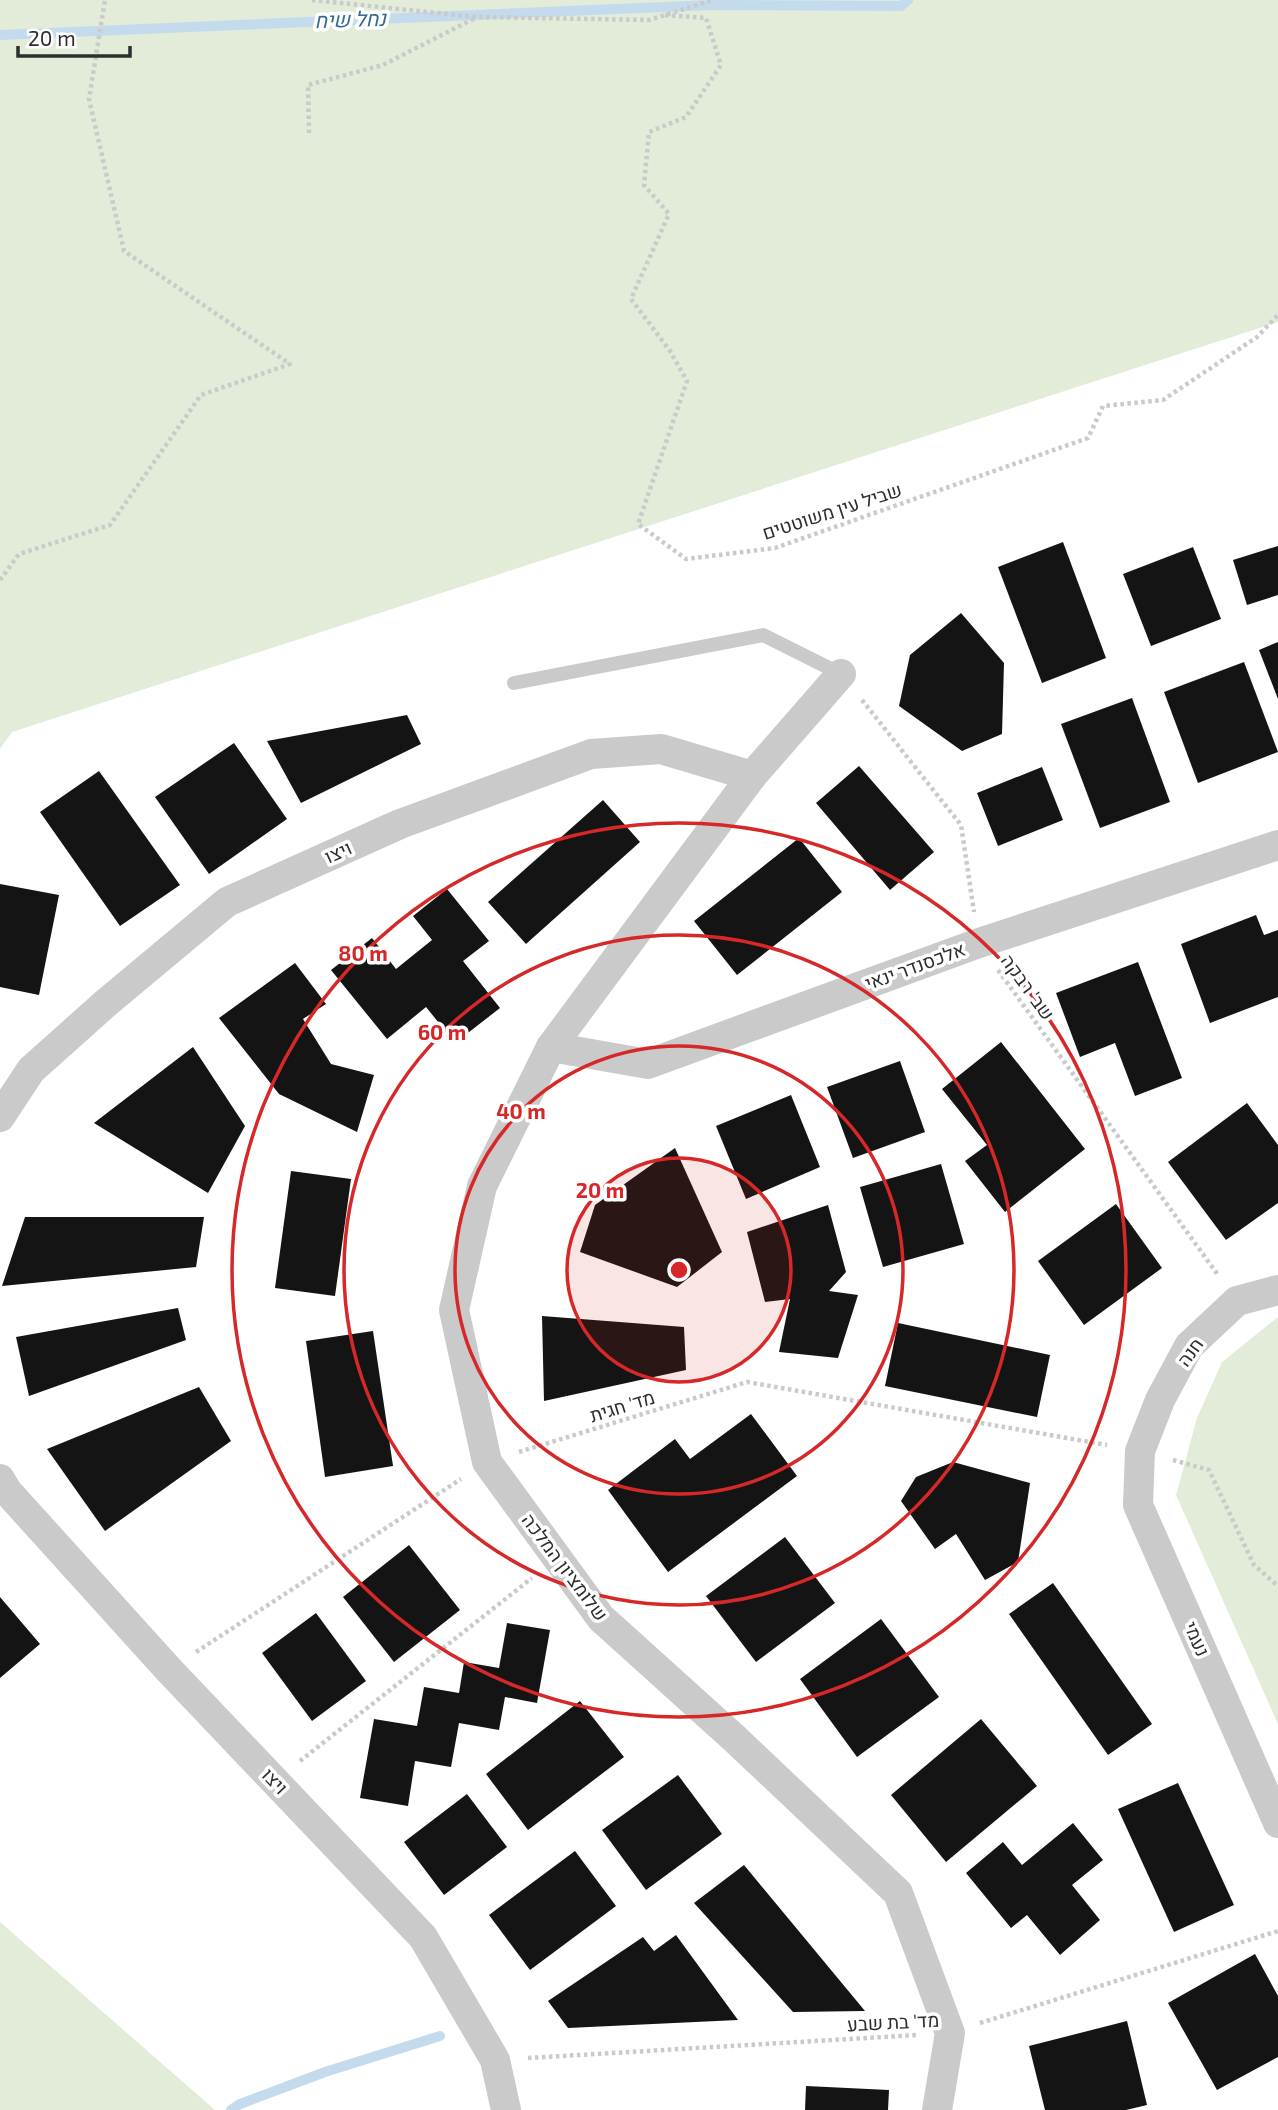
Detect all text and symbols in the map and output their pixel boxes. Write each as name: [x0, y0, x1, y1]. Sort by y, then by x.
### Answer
water label: נחל שיח: [314, 5, 388, 32]
scale bar: [18, 14, 130, 58]
text: 20 m: [28, 25, 76, 50]
street label: שביל עין משוטטים: [759, 477, 904, 544]
street label: ויצו: [321, 835, 355, 868]
street label: אלכסנדר ינאי: [861, 937, 968, 994]
text: 80 m: [338, 940, 388, 965]
street label: שב' רבקה: [997, 949, 1060, 1024]
text: 60 m: [418, 1019, 466, 1044]
text: 40 m: [496, 1098, 546, 1123]
text: 20 m: [576, 1177, 624, 1202]
centre of rings: [667, 1258, 691, 1282]
street label: חנה: [1172, 1333, 1208, 1370]
street label: מד' חגית: [587, 1385, 657, 1426]
street label: שלומציון המלכה: [518, 1509, 613, 1625]
street label: נעמי: [1180, 1618, 1215, 1660]
street label: ויצו: [258, 1763, 293, 1798]
street label: מד' בת שבע: [846, 2008, 940, 2035]

